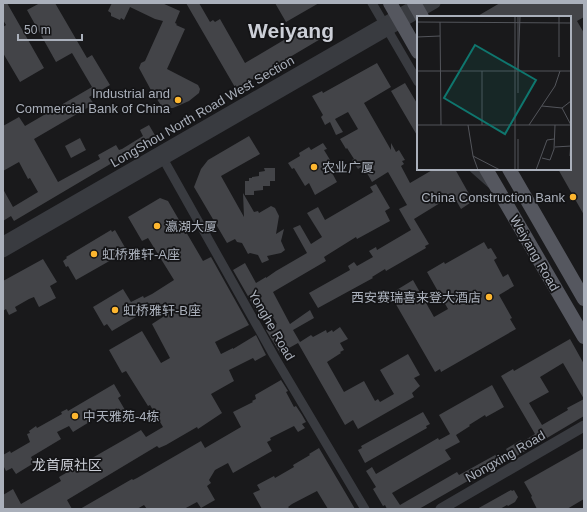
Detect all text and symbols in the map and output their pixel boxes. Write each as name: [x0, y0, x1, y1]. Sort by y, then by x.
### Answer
scale bar: [18, 16, 82, 42]
inset map: [417, 16, 571, 170]
district label: Weiyang: [248, 19, 334, 42]
text: 50 m: [24, 23, 51, 37]
street label: LongShou North Road West Section: [108, 53, 297, 170]
place label: Industrial and Commercial Bank of China: [15, 86, 171, 116]
marker: Industrial and Commercial Bank of China: [173, 95, 183, 105]
place label: 农业广厦: [322, 160, 374, 175]
marker: 农业广厦: [309, 162, 319, 172]
place label: China Construction Bank: [421, 190, 565, 205]
marker: China Construction Bank: [568, 192, 578, 202]
street label: Weiyang Road: [507, 213, 562, 294]
place label: 瀛湖大厦: [165, 219, 217, 234]
marker: 瀛湖大厦: [152, 221, 162, 231]
place label: 虹桥雅轩-A座: [102, 247, 180, 262]
marker: 虹桥雅轩-A座: [89, 249, 99, 259]
street label: Yonghe Road: [245, 288, 298, 363]
place label: 西安赛瑞喜来登大酒店: [351, 290, 481, 305]
marker: 西安赛瑞喜来登大酒店: [484, 292, 494, 302]
place label: 虹桥雅轩-B座: [123, 303, 201, 318]
marker: 虹桥雅轩-B座: [110, 305, 120, 315]
place label: 中天雅苑-4栋: [83, 409, 160, 424]
marker: 中天雅苑-4栋: [70, 411, 80, 421]
street label: Nongxing Road: [463, 428, 548, 485]
district label: 龙首原社区: [32, 457, 102, 473]

